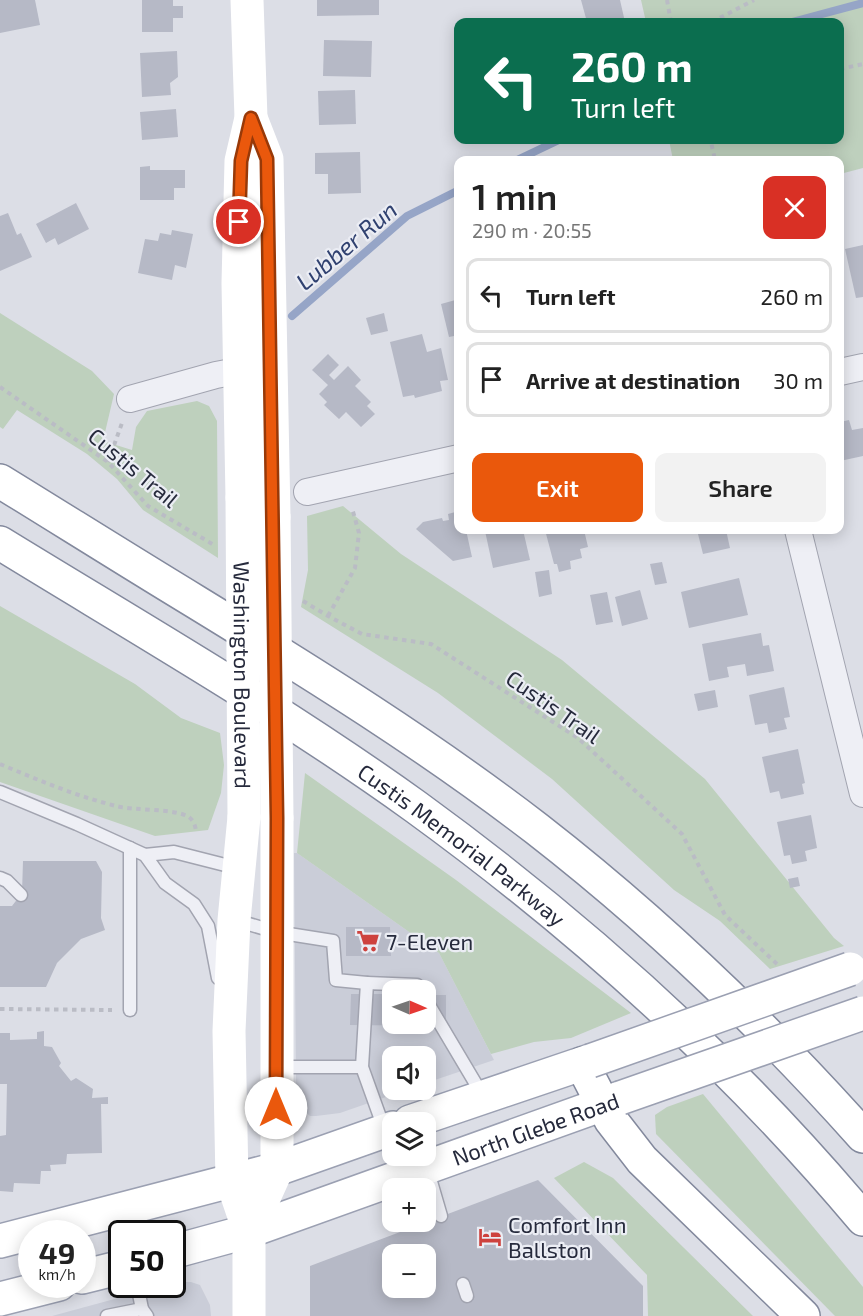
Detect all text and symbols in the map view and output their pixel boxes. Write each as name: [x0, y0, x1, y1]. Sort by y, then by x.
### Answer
text: 260 m: [571, 40, 693, 90]
icon: left: [472, 42, 550, 120]
text: Turn left: [571, 91, 675, 123]
text: 1 min: [472, 174, 557, 217]
button: close: [763, 176, 826, 239]
water label: Lubber Run: [290, 194, 402, 296]
pin: [213, 196, 264, 247]
icon: arrive: [222, 205, 255, 238]
text: 290 m · 20:55: [472, 218, 592, 242]
icon: left: [475, 279, 508, 312]
text: Turn left: [526, 283, 615, 309]
text: 260 m: [761, 283, 823, 309]
icon: arrive: [475, 363, 508, 396]
text: Arrive at destination: [526, 367, 740, 393]
text: 30 m: [773, 367, 823, 393]
street label: Custis Trail: [84, 422, 185, 512]
button: Exit: [472, 453, 643, 522]
button: Share: [655, 453, 826, 522]
street label: Washington Boulevard: [229, 561, 257, 789]
street label: Custis Trail: [502, 664, 607, 748]
street label: Custis Memorial Parkway: [353, 758, 571, 931]
supermarket icon: 7-Eleven: [355, 928, 381, 954]
place label: 7-Eleven: [386, 928, 473, 954]
north arrow: [382, 980, 436, 1034]
map controls: [382, 980, 436, 1298]
button: sound: [382, 1046, 436, 1100]
position arrow: [244, 1076, 308, 1140]
street label: North Glebe Road: [449, 1087, 622, 1170]
button: layers: [382, 1112, 436, 1166]
button: +: [382, 1178, 436, 1232]
place label: Comfort Inn Ballston: [508, 1211, 626, 1262]
speed limit sign: 50: [108, 1220, 186, 1298]
hotel icon: Comfort Inn Ballston: [477, 1224, 503, 1250]
text: 49: [39, 1234, 75, 1270]
button: −: [382, 1244, 436, 1298]
text: km/h: [38, 1265, 76, 1283]

